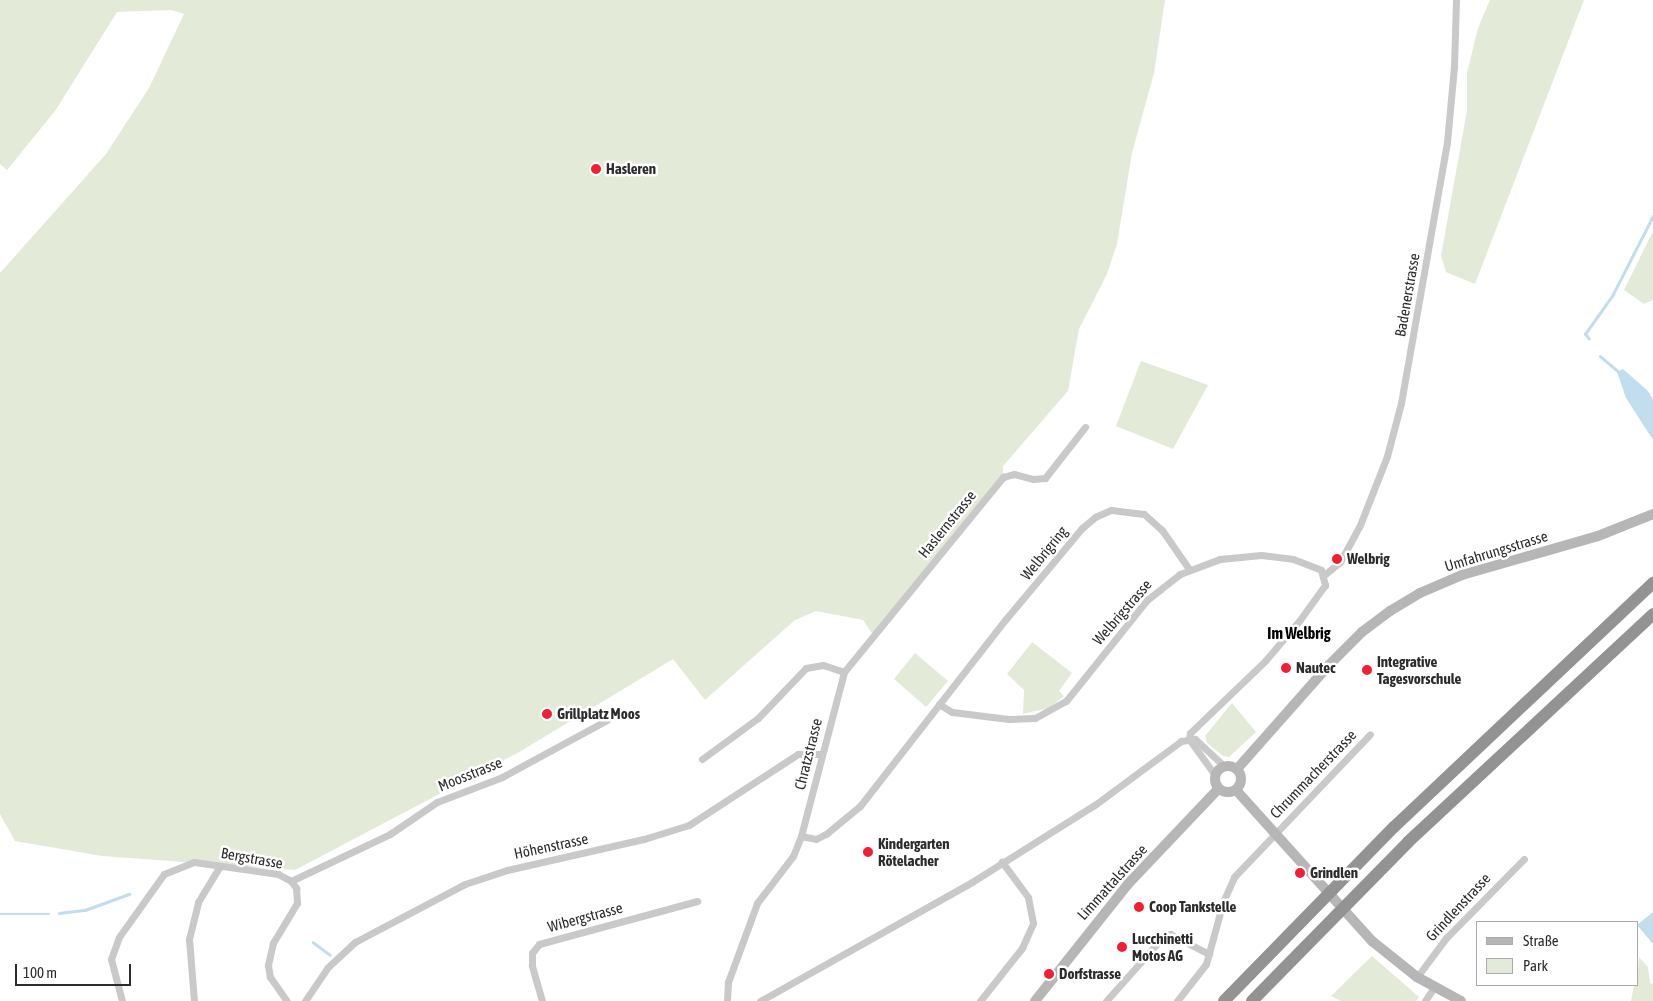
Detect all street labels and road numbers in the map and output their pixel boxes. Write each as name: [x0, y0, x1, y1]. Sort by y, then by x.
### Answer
street label: Badenerstrasse: [1391, 252, 1423, 338]
street label: Haslernstrasse: [914, 487, 980, 561]
street label: Welbrigring: [1017, 522, 1071, 584]
street label: Umfahrungsstrasse: [1442, 527, 1550, 575]
street label: Welbrigstrasse: [1089, 576, 1155, 648]
street label: Chratzstrasse: [790, 716, 826, 792]
street label: Chrummacherstrasse: [1266, 726, 1360, 822]
street label: Moosstrasse: [435, 753, 505, 795]
street label: Höhenstrasse: [512, 829, 590, 863]
street label: Limmattalstrasse: [1073, 840, 1151, 924]
street label: Bergstrasse: [220, 844, 284, 872]
street label: Grindlenstrasse: [1422, 869, 1494, 945]
street label: Wibergstrasse: [546, 898, 624, 936]

